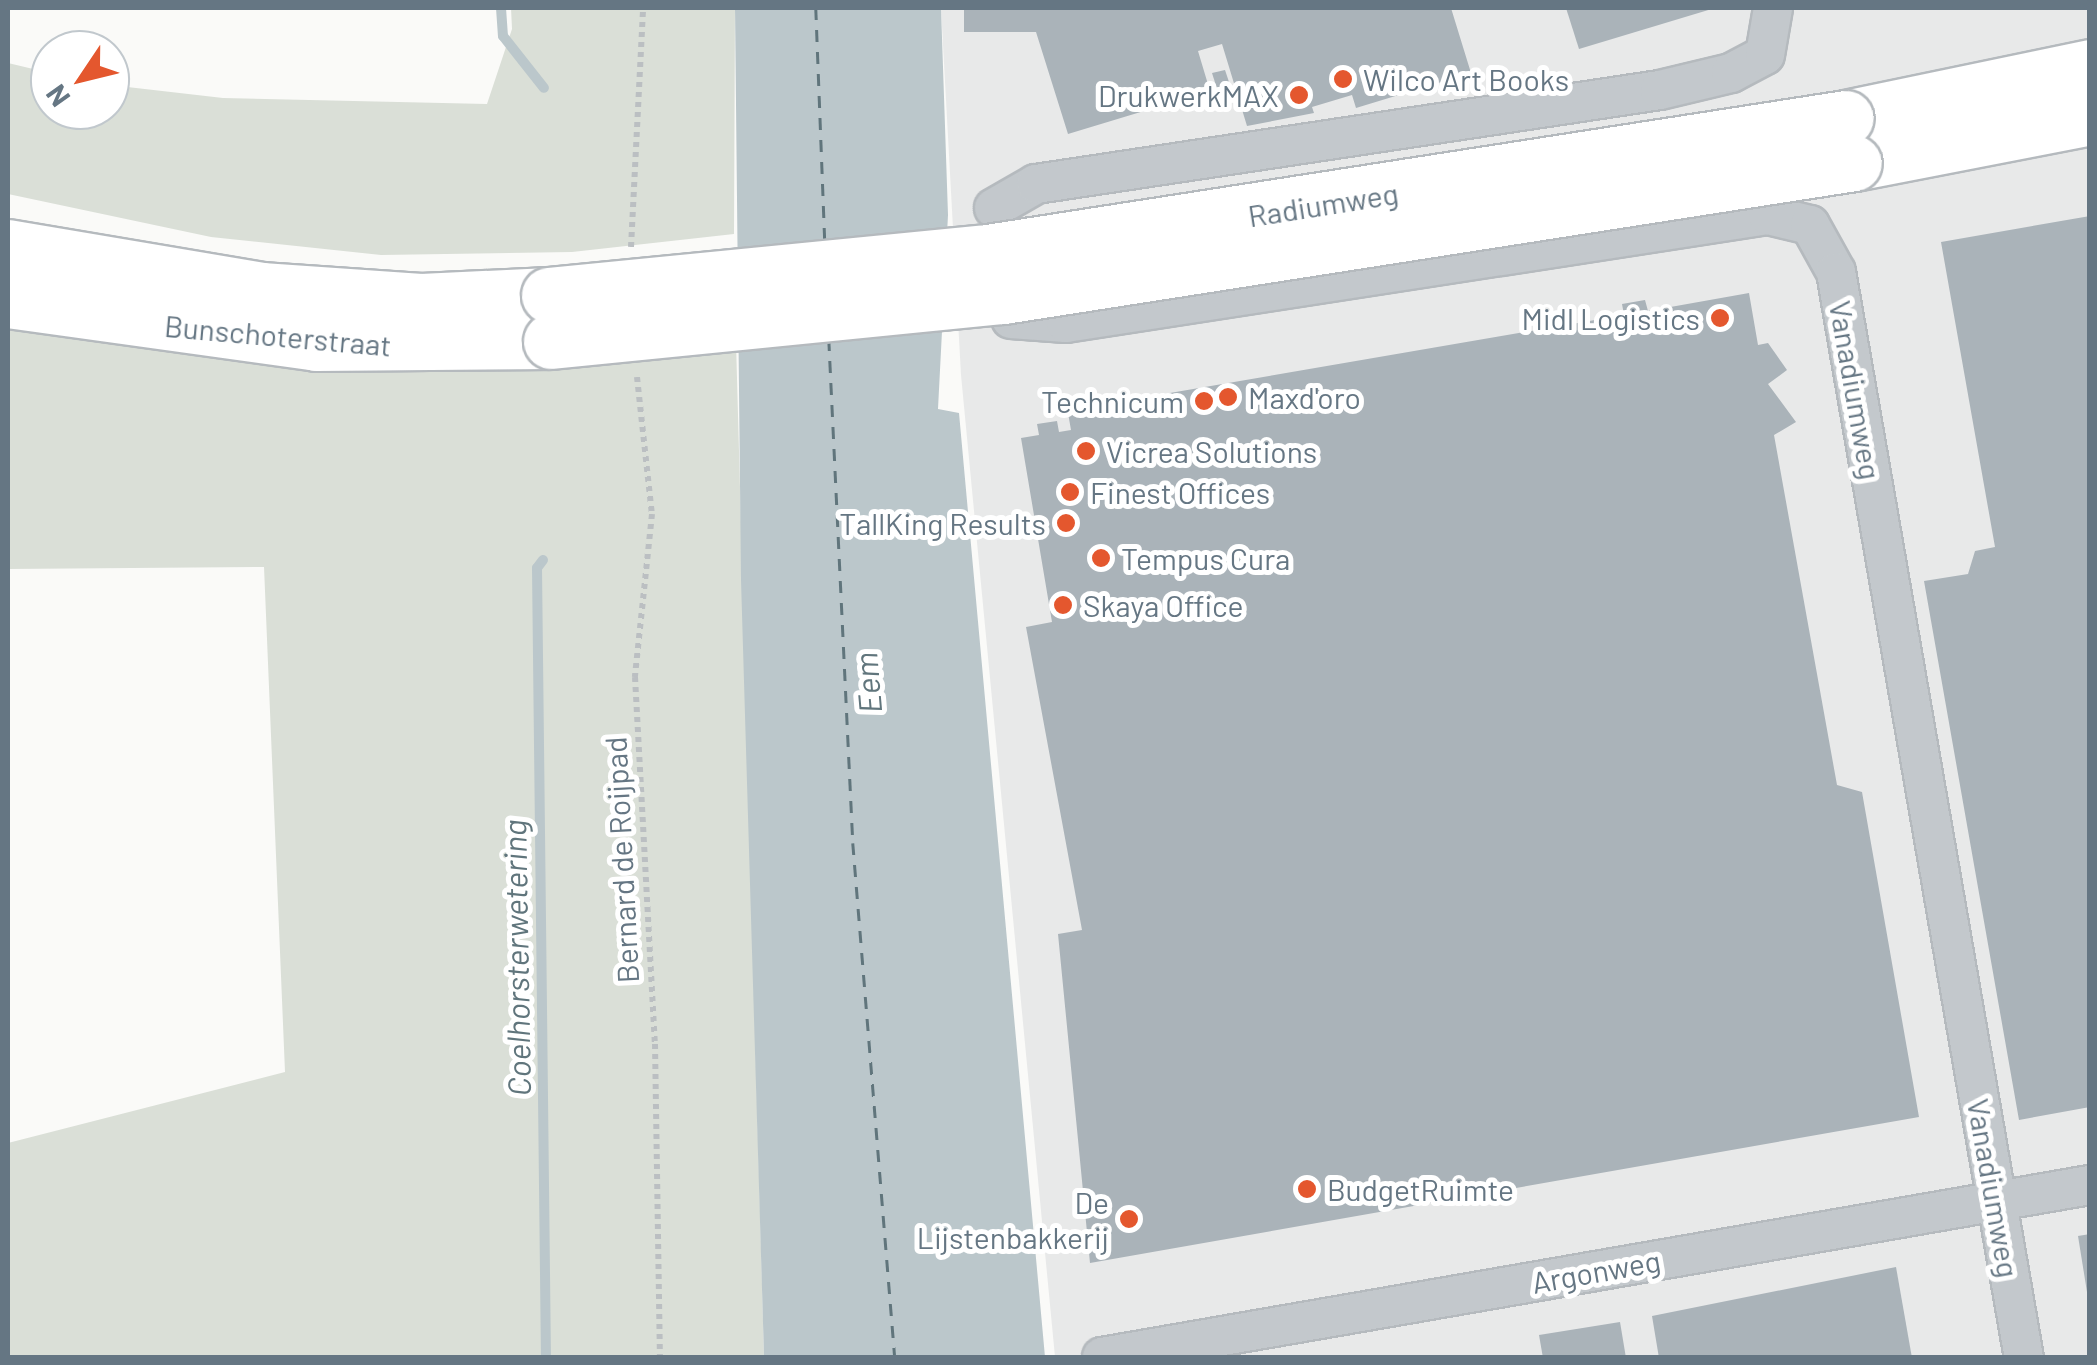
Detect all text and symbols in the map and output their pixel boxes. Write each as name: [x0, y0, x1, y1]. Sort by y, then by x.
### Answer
north arrow: [30, 30, 130, 130]
place label: Wilco Art Books: [1363, 61, 1569, 97]
marker: Wilco Art Books: [1332, 68, 1354, 90]
place label: DrukwerkMAX: [1098, 77, 1279, 113]
text: N: [38, 79, 76, 113]
marker: DrukwerkMAX: [1288, 84, 1310, 106]
street label: Radiumweg: [1245, 174, 1401, 234]
street label: Vanadiumweg: [1823, 298, 1889, 482]
place label: Midl Logistics: [1522, 300, 1700, 336]
street label: Bunschoterstraat: [163, 307, 393, 363]
marker: Midl Logistics: [1709, 307, 1731, 329]
place label: Maxd'oro: [1248, 379, 1361, 415]
place label: Technicum: [1041, 383, 1184, 419]
marker: Maxd'oro: [1217, 386, 1239, 408]
marker: Technicum: [1193, 390, 1215, 412]
place label: Vicrea Solutions: [1106, 433, 1317, 469]
marker: Vicrea Solutions: [1075, 440, 1097, 462]
place label: Finest Offices: [1090, 474, 1270, 510]
marker: Finest Offices: [1059, 481, 1081, 503]
place label: TallKing Results: [839, 505, 1046, 541]
marker: TallKing Results: [1055, 512, 1077, 534]
place label: Tempus Cura: [1121, 540, 1290, 576]
marker: Tempus Cura: [1090, 547, 1112, 569]
place label: Skaya Office: [1083, 587, 1244, 623]
marker: Skaya Office: [1052, 594, 1074, 616]
water label: Eem: [845, 651, 889, 715]
street label: Bernard de Roijpad: [597, 736, 645, 984]
water label: Coelhorsterwetering: [494, 819, 538, 1097]
street label: Vanadiumweg: [1961, 1096, 2027, 1280]
place label: BudgetRuimte: [1327, 1171, 1514, 1207]
marker: BudgetRuimte: [1296, 1178, 1318, 1200]
place label: De Lijstenbakkerij: [917, 1184, 1109, 1254]
marker: De Lijstenbakkerij: [1118, 1208, 1140, 1230]
street label: Argonweg: [1529, 1242, 1663, 1300]

